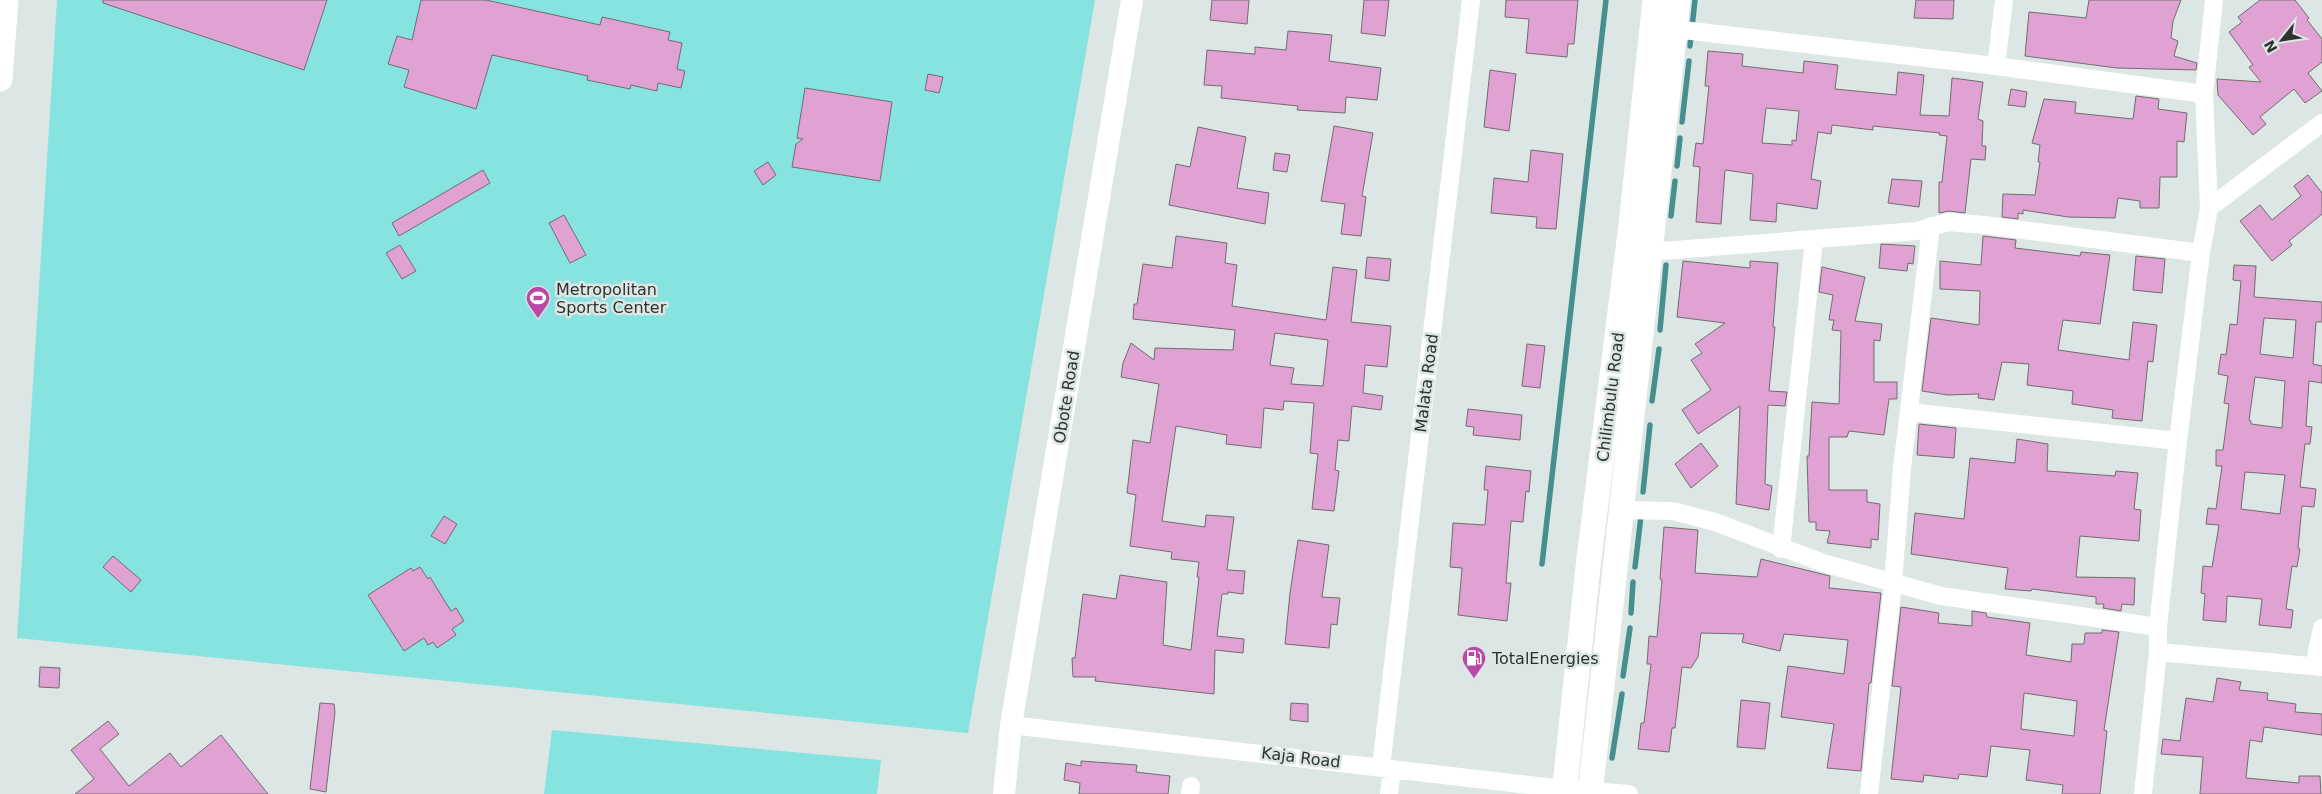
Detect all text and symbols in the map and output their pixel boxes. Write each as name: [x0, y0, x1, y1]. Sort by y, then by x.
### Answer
north arrow: [2257, 15, 2307, 65]
text: N: [2261, 37, 2281, 56]
place label: Metropolitan Sports Center: [556, 280, 667, 317]
sports icon: Metropolitan Sports Center: [525, 285, 551, 319]
street label: Chilimbulu Road: [1593, 331, 1628, 463]
street label: Malata Road: [1411, 333, 1442, 433]
street label: Obote Road: [1050, 349, 1083, 445]
fuel station icon: TotalEnergies: [1461, 645, 1487, 679]
place label: TotalEnergies: [1491, 649, 1599, 668]
street label: Kaja Road: [1260, 743, 1342, 772]

